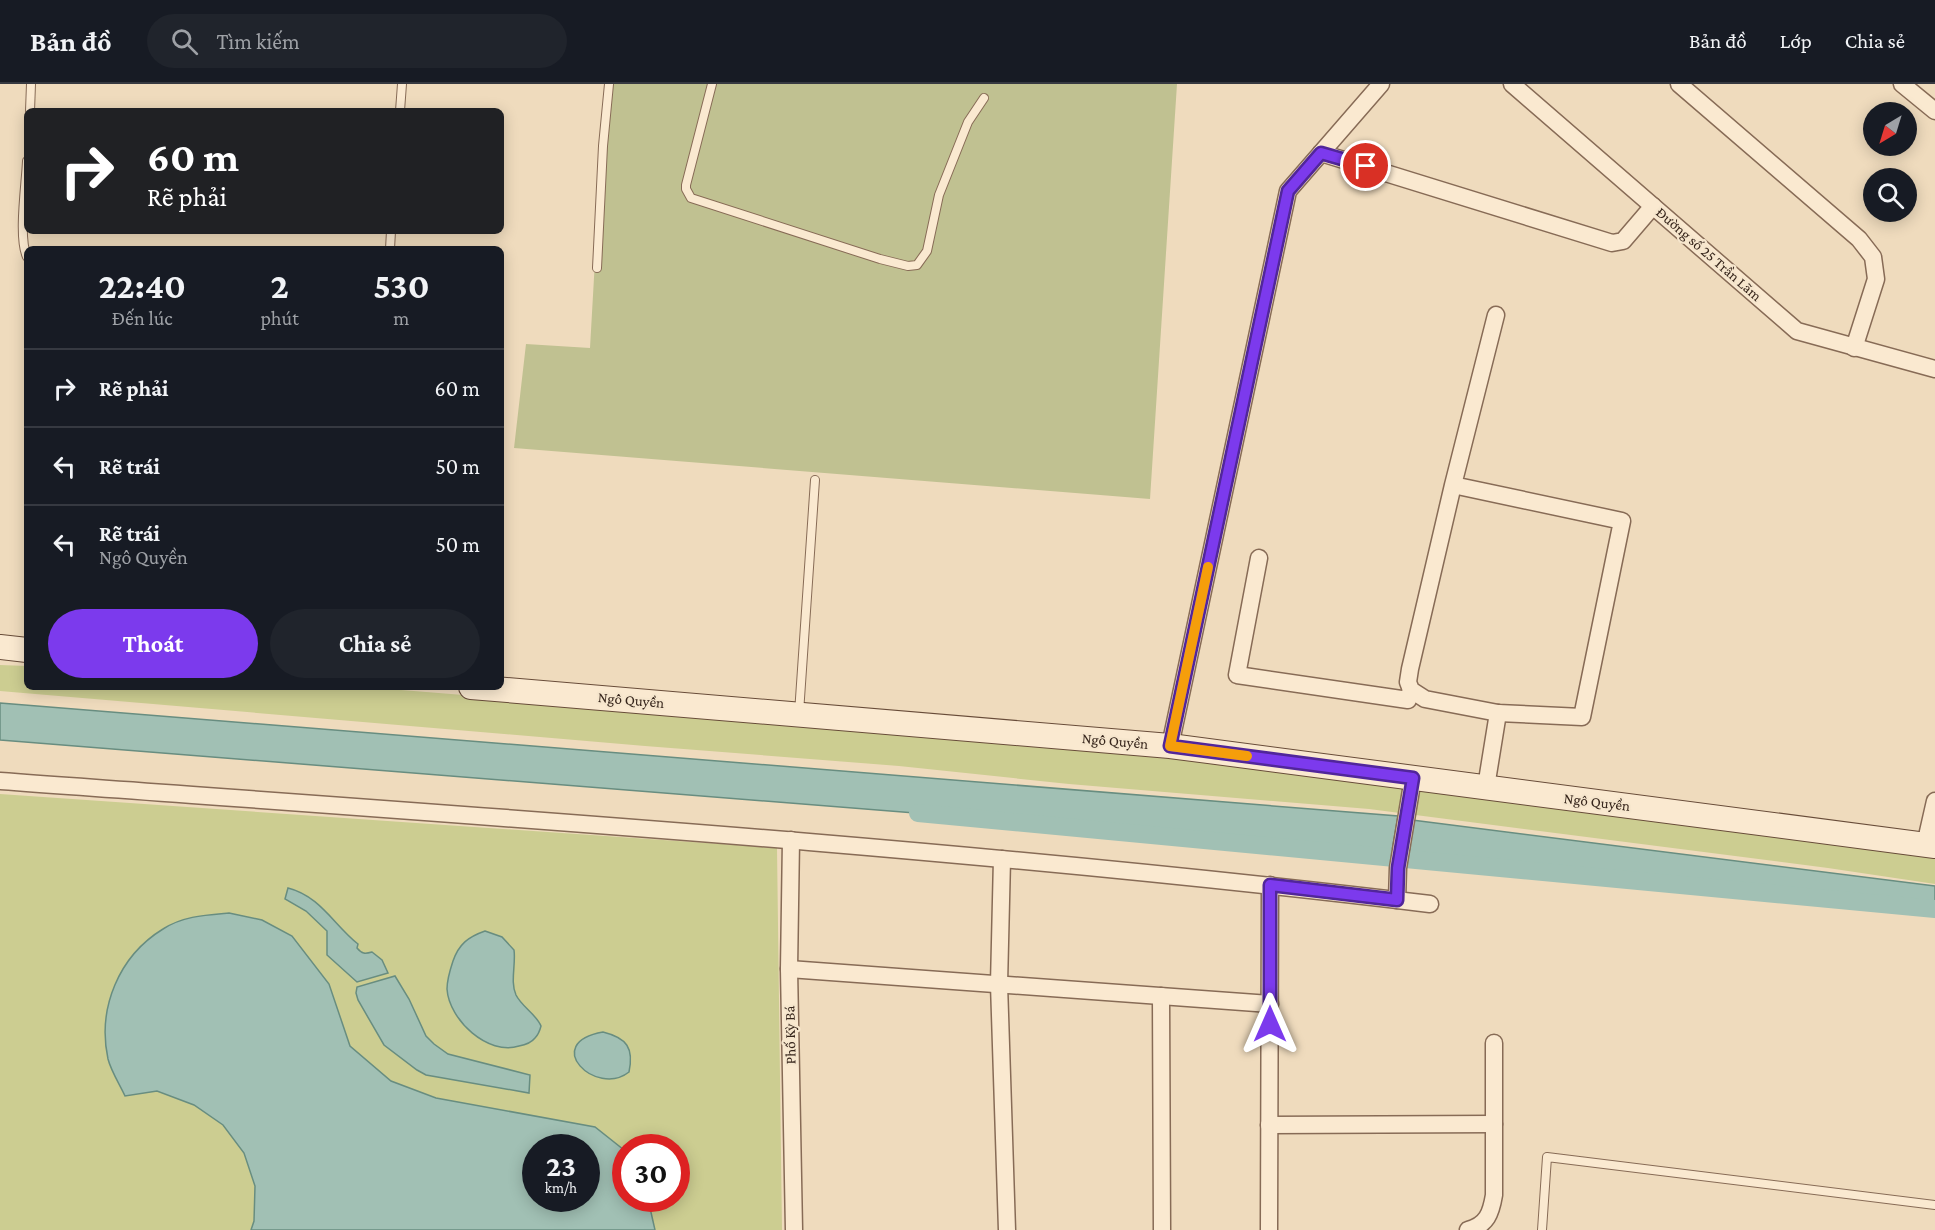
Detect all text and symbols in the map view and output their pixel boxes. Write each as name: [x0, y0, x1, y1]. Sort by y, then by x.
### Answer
search box: [147, 14, 567, 68]
icon: search: [168, 25, 201, 58]
text: Bản đồ: [30, 26, 111, 57]
text: Tìm kiếm: [216, 29, 300, 54]
text: Bản đồ: [1689, 29, 1747, 53]
text: Lớp: [1780, 29, 1812, 53]
text: Chia sẻ: [1845, 29, 1905, 53]
north arrow: [1863, 102, 1917, 156]
map controls: [1863, 102, 1917, 222]
icon: right: [48, 132, 126, 210]
text: 60 m: [147, 133, 239, 180]
pin: [1340, 140, 1391, 191]
icon: arrive: [1349, 149, 1382, 182]
button: search: [1863, 168, 1917, 222]
text: Rẽ phải: [147, 182, 227, 212]
street label: Đường số 25 Trần Lãm: [1652, 203, 1766, 305]
text: 22:40: [98, 266, 186, 306]
text: 2: [270, 266, 289, 306]
text: 530: [373, 266, 430, 306]
text: Đến lúc: [112, 307, 173, 329]
text: phút: [260, 307, 299, 329]
text: m: [393, 307, 409, 329]
icon: right: [48, 372, 81, 405]
text: Rẽ phải: [99, 376, 168, 401]
text: 60 m: [435, 376, 480, 401]
icon: left: [48, 450, 81, 483]
text: Rẽ trái: [99, 454, 160, 479]
text: 50 m: [435, 454, 480, 479]
text: Rẽ trái: [99, 521, 160, 546]
icon: left: [48, 528, 81, 561]
text: 50 m: [435, 532, 480, 557]
text: Ngô Quyền: [99, 546, 188, 568]
button: Thoát: [48, 609, 258, 678]
button: Chia sẻ: [270, 609, 480, 678]
street label: Ngô Quyền: [597, 688, 665, 712]
street label: Ngô Quyền: [1081, 729, 1149, 753]
street label: Ngô Quyền: [1563, 789, 1631, 815]
position arrow: [1238, 992, 1302, 1056]
street label: Phố Kỳ Bá: [780, 1005, 800, 1065]
speed limit sign: 30: [612, 1134, 690, 1212]
text: 23: [546, 1149, 576, 1182]
text: km/h: [545, 1180, 577, 1196]

